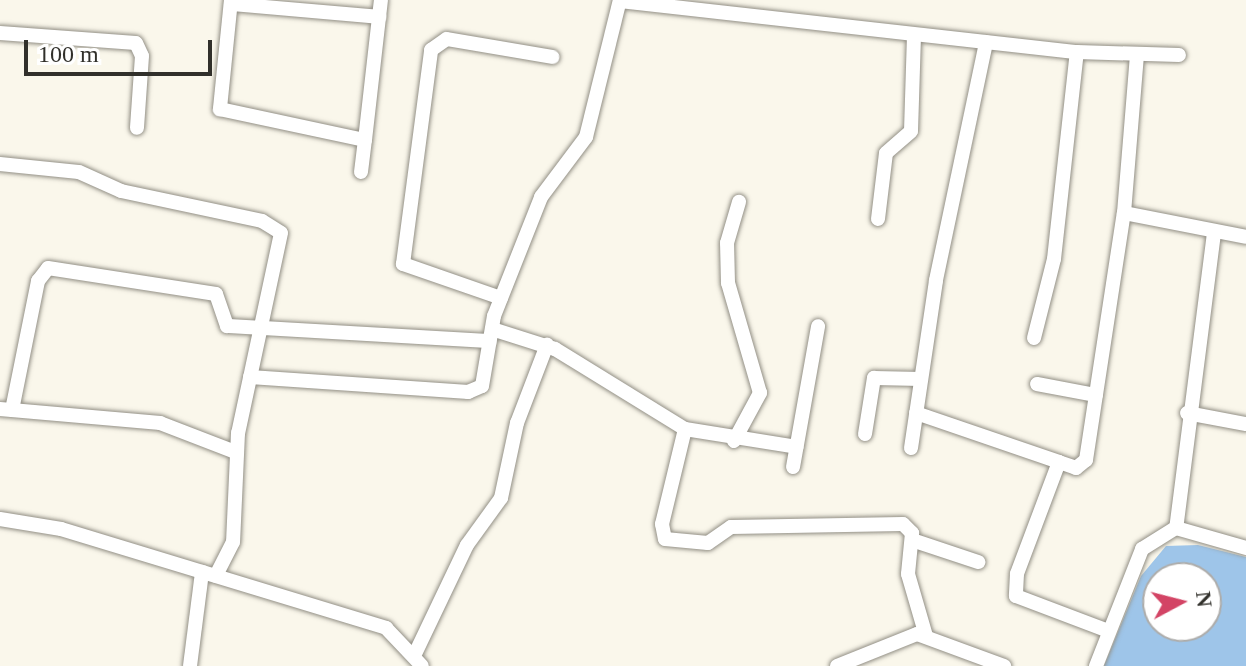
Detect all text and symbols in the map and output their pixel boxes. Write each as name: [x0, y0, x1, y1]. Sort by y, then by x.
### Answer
scale bar: [28, 24, 216, 74]
text: 100 m: [38, 41, 99, 67]
north arrow: [1142, 562, 1222, 642]
text: N: [1191, 590, 1218, 609]

